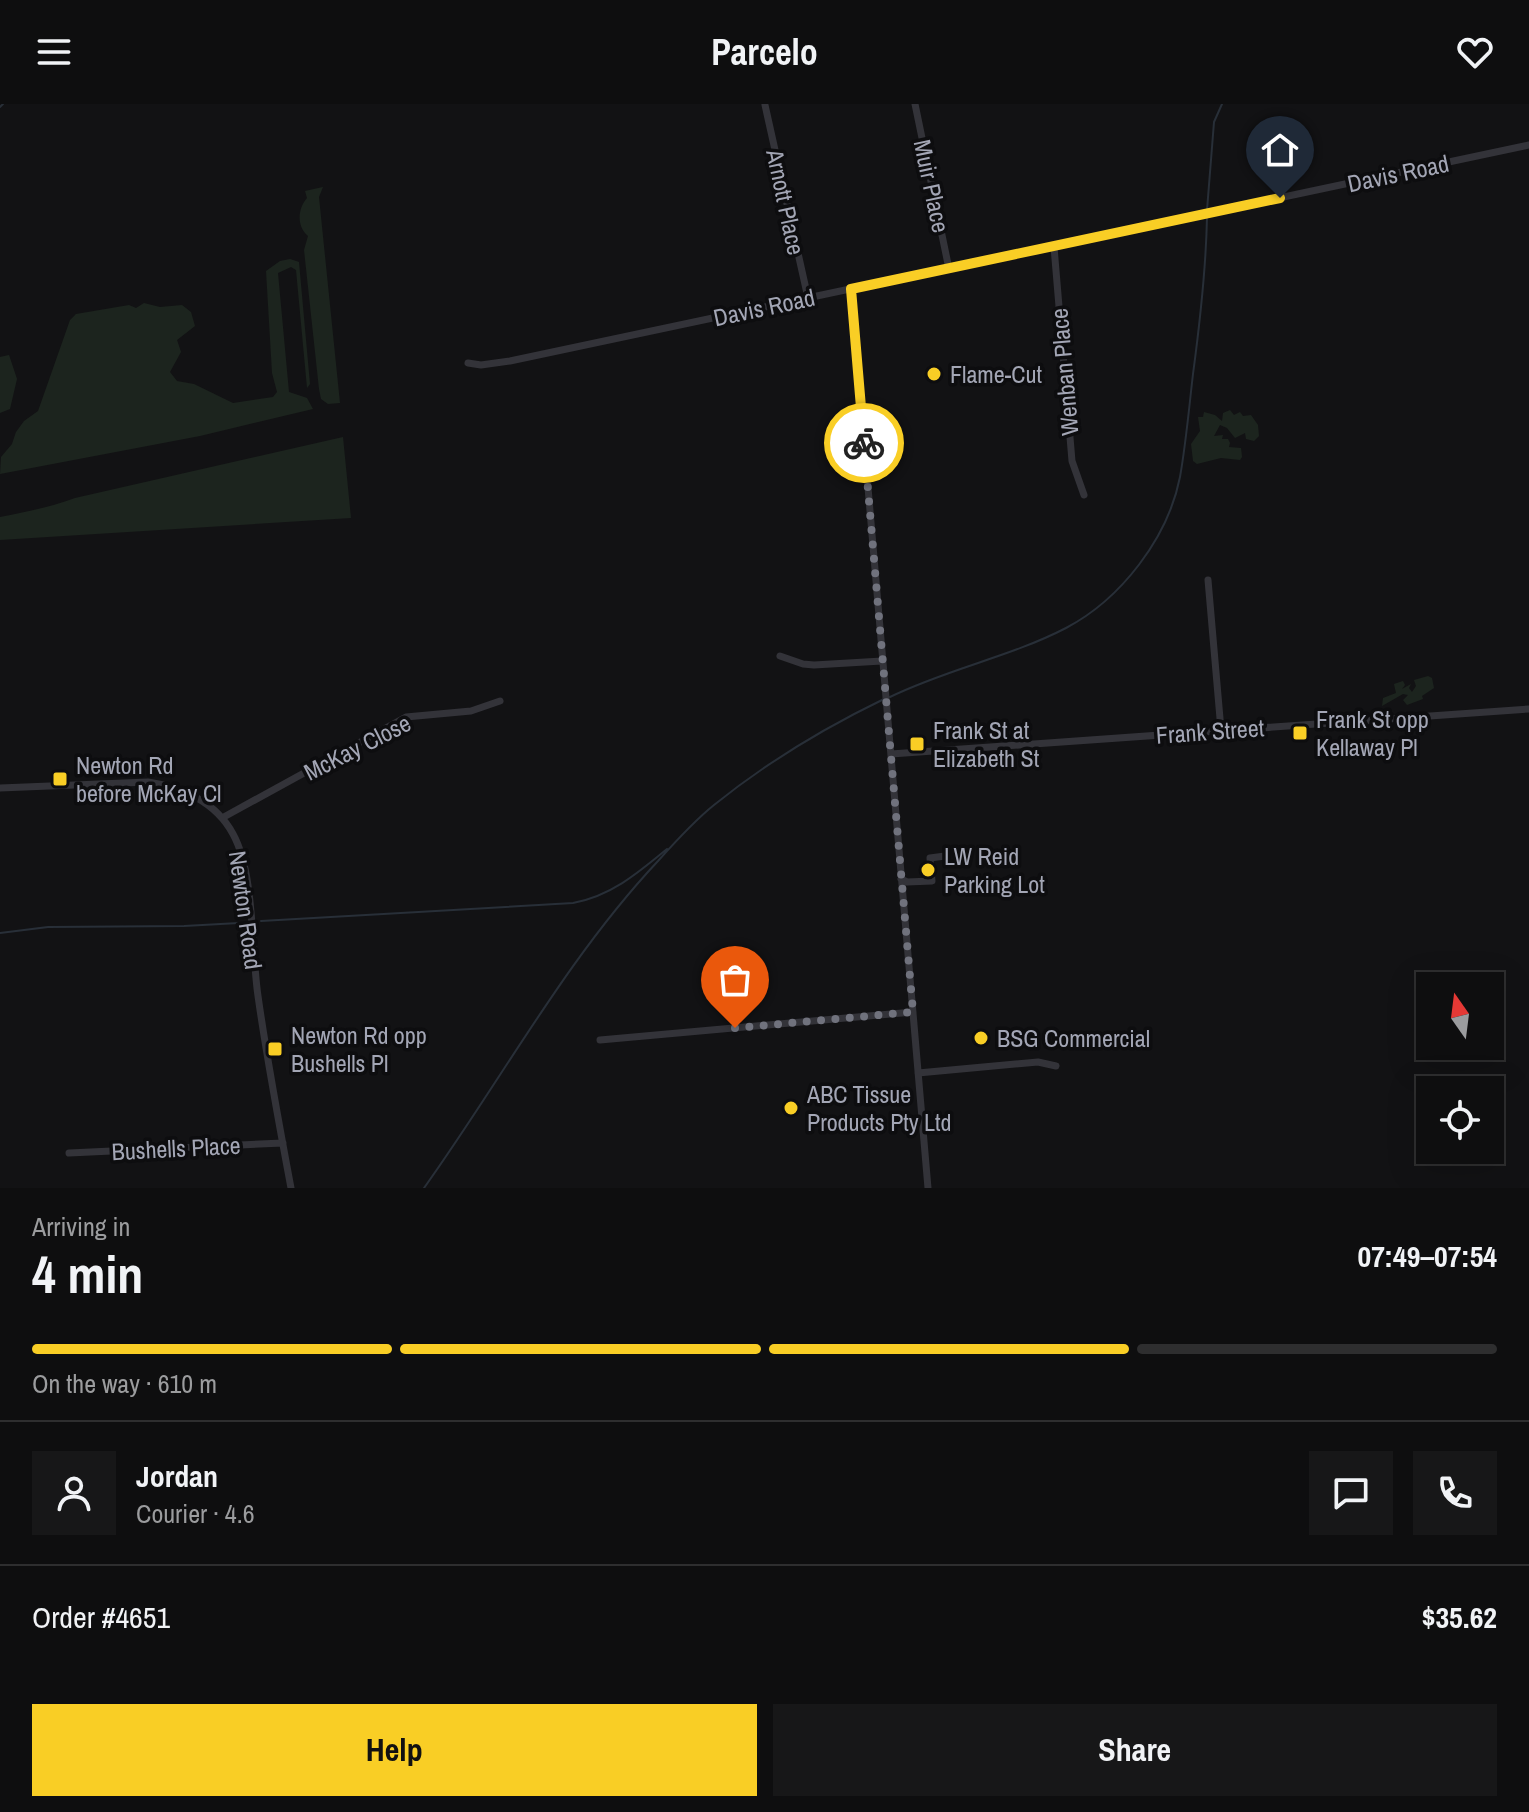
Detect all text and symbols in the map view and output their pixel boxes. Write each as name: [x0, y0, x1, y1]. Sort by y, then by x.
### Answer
text: Parcelo: [711, 28, 818, 76]
icon: menu: [32, 30, 76, 74]
icon: heart: [1453, 30, 1497, 74]
pin: [1246, 116, 1314, 198]
icon: home: [1258, 128, 1302, 172]
street label: Muir Place: [907, 137, 957, 235]
street label: Arnott Place: [759, 145, 813, 258]
street label: Davis Road: [1344, 147, 1452, 199]
street label: Davis Road: [710, 281, 818, 333]
street label: Wenban Place: [1042, 307, 1086, 437]
place label: Flame-Cut: [950, 358, 1042, 390]
marker: Flame-Cut: [925, 365, 943, 383]
courier: [824, 403, 904, 483]
icon: bike: [842, 421, 886, 465]
place label: Frank St opp Kellaway Pl: [1316, 703, 1429, 763]
street label: McKay Close: [298, 706, 416, 788]
street label: Frank Street: [1155, 711, 1266, 751]
place label: Frank St at Elizabeth St: [933, 714, 1040, 774]
marker: Frank St opp Kellaway Pl: [1291, 724, 1309, 742]
marker: Frank St at Elizabeth St: [908, 735, 926, 753]
place label: Newton Rd before McKay Cl: [76, 749, 221, 809]
marker: Newton Rd before McKay Cl: [51, 770, 69, 788]
place label: LW Reid Parking Lot: [944, 840, 1045, 900]
street label: Newton Road: [222, 849, 270, 971]
marker: LW Reid Parking Lot: [919, 861, 937, 879]
pin: [701, 946, 769, 1028]
icon: bag: [713, 958, 757, 1002]
north arrow: [1416, 972, 1504, 1060]
map controls: [1416, 972, 1504, 1164]
place label: Newton Rd opp Bushells Pl: [291, 1019, 427, 1079]
place label: BSG Commercial: [997, 1022, 1150, 1054]
marker: BSG Commercial: [972, 1029, 990, 1047]
marker: Newton Rd opp Bushells Pl: [266, 1040, 284, 1058]
button: locate: [1416, 1076, 1504, 1164]
place label: ABC Tissue Products Pty Ltd: [806, 1078, 951, 1138]
marker: ABC Tissue Products Pty Ltd: [782, 1099, 800, 1117]
street label: Bushells Place: [111, 1129, 241, 1167]
text: Arriving in: [32, 1209, 130, 1244]
text: 07:49–07:54: [1358, 1236, 1497, 1276]
text: 4 min: [32, 1239, 143, 1309]
text: On the way · 610 m: [32, 1366, 217, 1401]
button: person: [32, 1451, 116, 1535]
button: chat: [1309, 1451, 1393, 1535]
button: phone: [1413, 1451, 1497, 1535]
text: Jordan: [136, 1456, 218, 1496]
text: Courier · 4.6: [136, 1496, 255, 1531]
text: Order #4651: [32, 1597, 170, 1637]
text: $35.62: [1422, 1597, 1497, 1637]
button: Help: [32, 1704, 757, 1796]
button: Share: [773, 1704, 1497, 1796]

